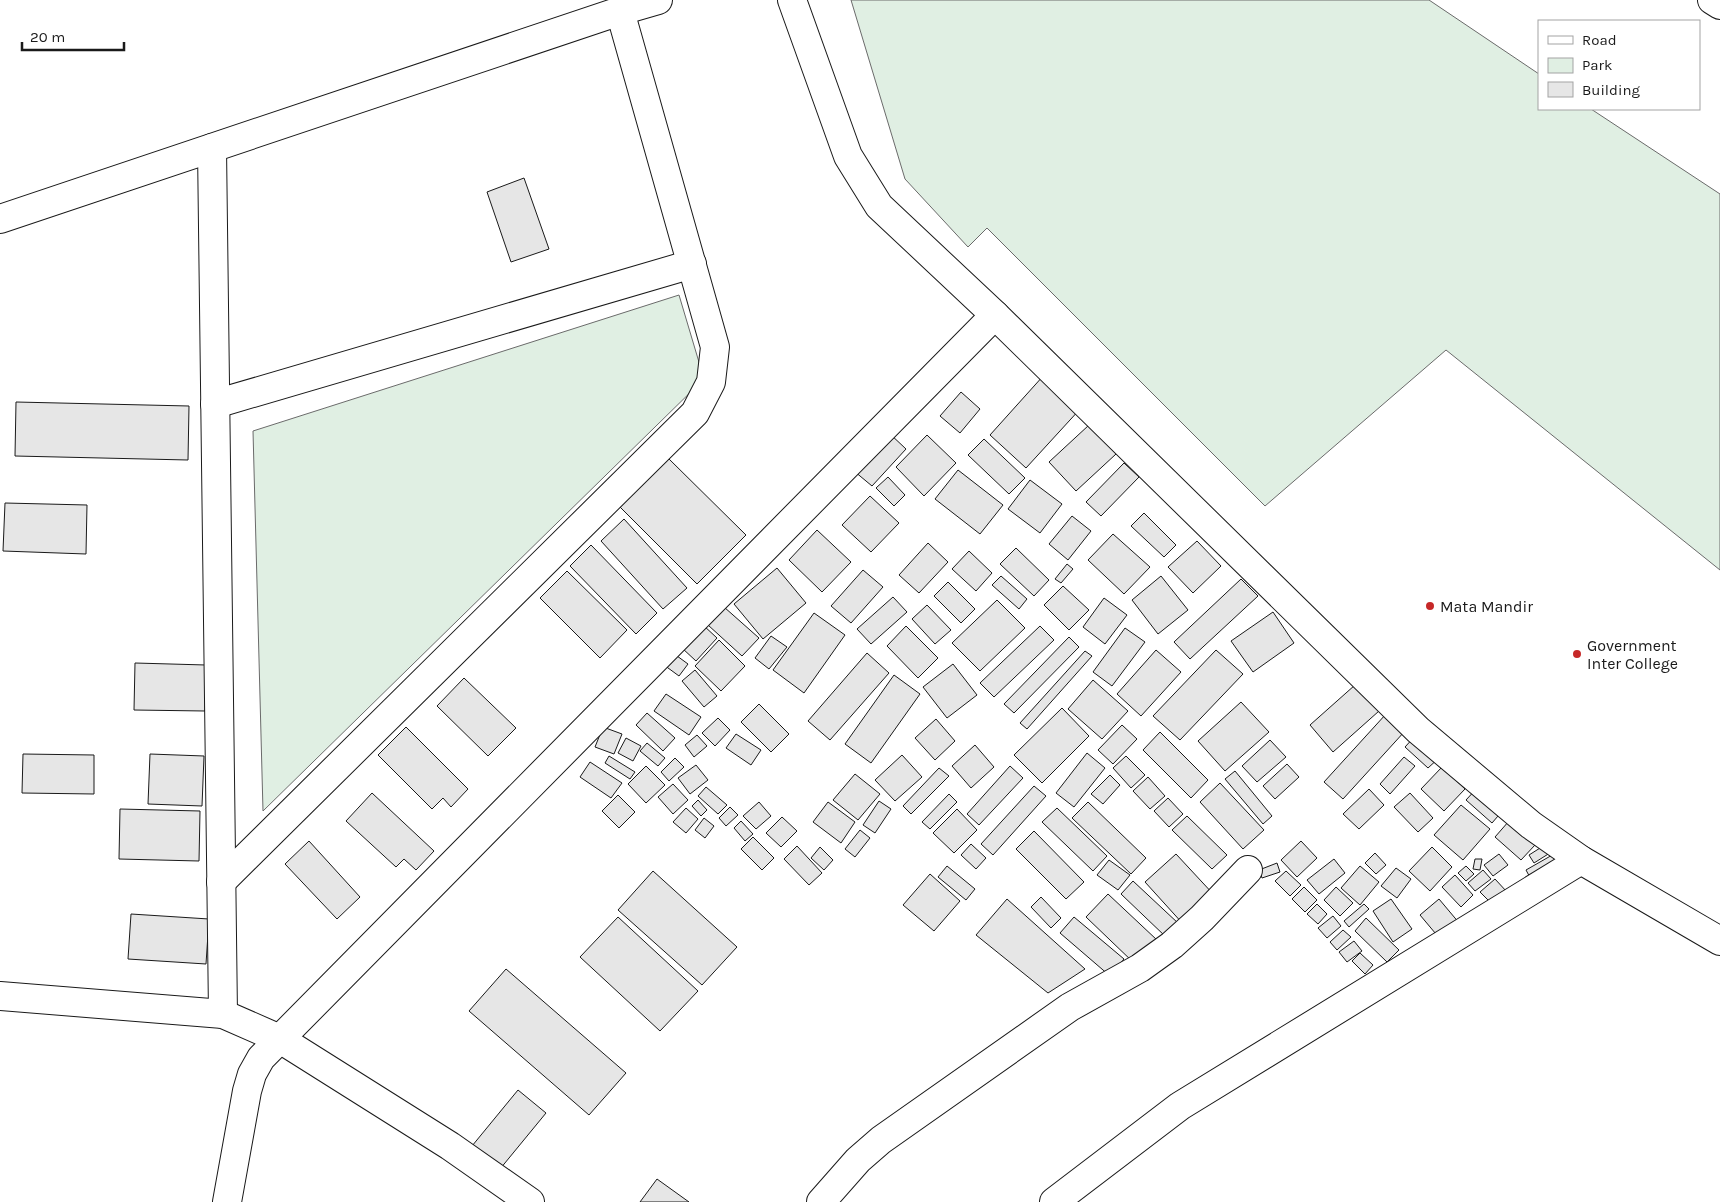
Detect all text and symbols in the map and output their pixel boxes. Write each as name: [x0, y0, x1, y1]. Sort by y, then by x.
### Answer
scale bar: [22, 20, 125, 52]
legend: [1538, 20, 1700, 110]
text: 20 m: [30, 28, 65, 46]
text: Road: [1582, 31, 1617, 49]
text: Park: [1582, 56, 1612, 74]
text: Building: [1582, 81, 1640, 99]
place label: Mata Mandir: [1440, 597, 1533, 616]
marker: Mata Mandir: [1424, 600, 1436, 612]
place label: Government Inter College: [1587, 636, 1678, 673]
marker: Government Inter College: [1571, 648, 1583, 660]

